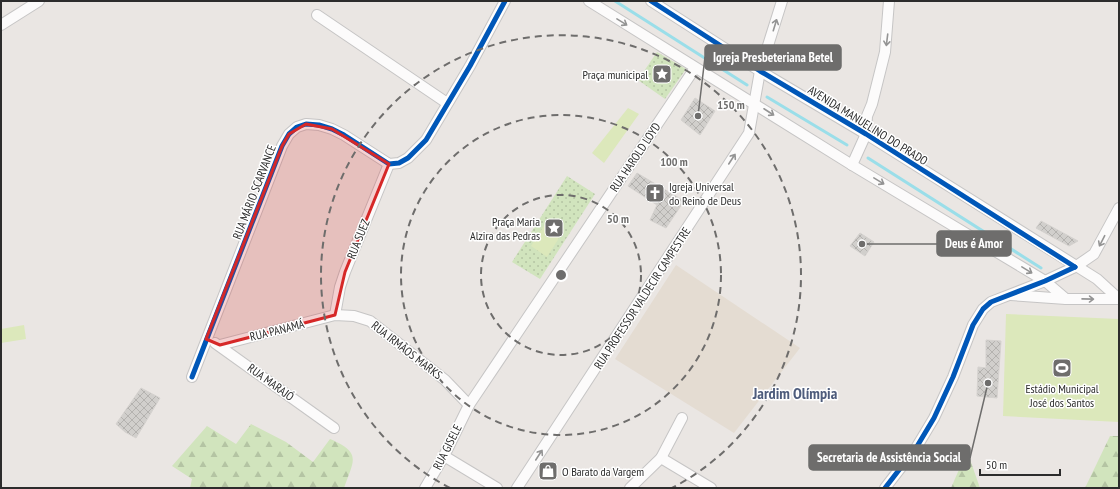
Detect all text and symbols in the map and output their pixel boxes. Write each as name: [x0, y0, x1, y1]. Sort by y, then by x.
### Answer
one-way arrow: [617, 18, 628, 26]
one-way arrow: [772, 19, 779, 32]
one-way arrow: [883, 33, 891, 46]
callout: Igreja Presbeteriana Betel: [705, 45, 841, 70]
text: Igreja Presbeteriana Betel: [713, 49, 834, 66]
place icon: Praça municipal: [651, 63, 673, 85]
place label: Praça municipal: [583, 67, 648, 82]
street label: AVENIDA MANUELINO DO PRADO: [805, 82, 931, 168]
text: 150 m: [717, 97, 745, 112]
one-way arrow: [763, 108, 774, 116]
street label: RUA HAROLD LOYD: [606, 120, 664, 194]
street label: RUA MÁRIO SCARVANCE: [229, 143, 279, 241]
one-way arrow: [729, 153, 737, 165]
text: 100 m: [660, 154, 688, 169]
one-way arrow: [873, 177, 884, 185]
place label: Igreja Universal do Reino de Deus: [669, 179, 741, 208]
church icon: Igreja Universal do Reino de Deus: [644, 182, 666, 204]
text: 50 m: [607, 211, 629, 226]
place label: Praça Maria Alzira das Pedras: [470, 214, 540, 243]
street label: RUA SUEZ: [343, 217, 373, 261]
place icon: Praça Maria Alzira das Pedras: [543, 217, 565, 239]
street label: RUA PROFESSOR VALDECIR CAMPESTRE: [590, 224, 694, 372]
callout: Deus é Amor: [937, 231, 1011, 256]
text: Deus é Amor: [945, 235, 1003, 252]
one-way arrow: [1098, 235, 1105, 247]
one-way arrow: [1021, 266, 1033, 274]
centre of rings: [554, 268, 568, 282]
one-way arrow: [1081, 295, 1094, 303]
street label: RUA PANAMÁ: [248, 316, 306, 344]
street label: RUA IRMÃOS MARKS: [369, 318, 445, 382]
sports icon: Estádio Municipal José dos Santos: [1051, 357, 1073, 379]
street label: RUA MARAJÓ: [245, 360, 298, 404]
place label: Estádio Municipal José dos Santos: [1025, 381, 1099, 410]
district label: Jardim Olímpia: [752, 383, 838, 403]
street label: RUA GISELE: [429, 422, 465, 472]
callout: Secretaria de Assistência Social: [809, 445, 970, 470]
text: Secretaria de Assistência Social: [817, 449, 962, 466]
one-way arrow: [535, 450, 543, 461]
scale bar: [980, 451, 1060, 477]
text: 50 m: [986, 457, 1007, 472]
shop icon: O Barato da Vargem: [537, 460, 559, 482]
place label: O Barato da Vargem: [562, 464, 644, 479]

